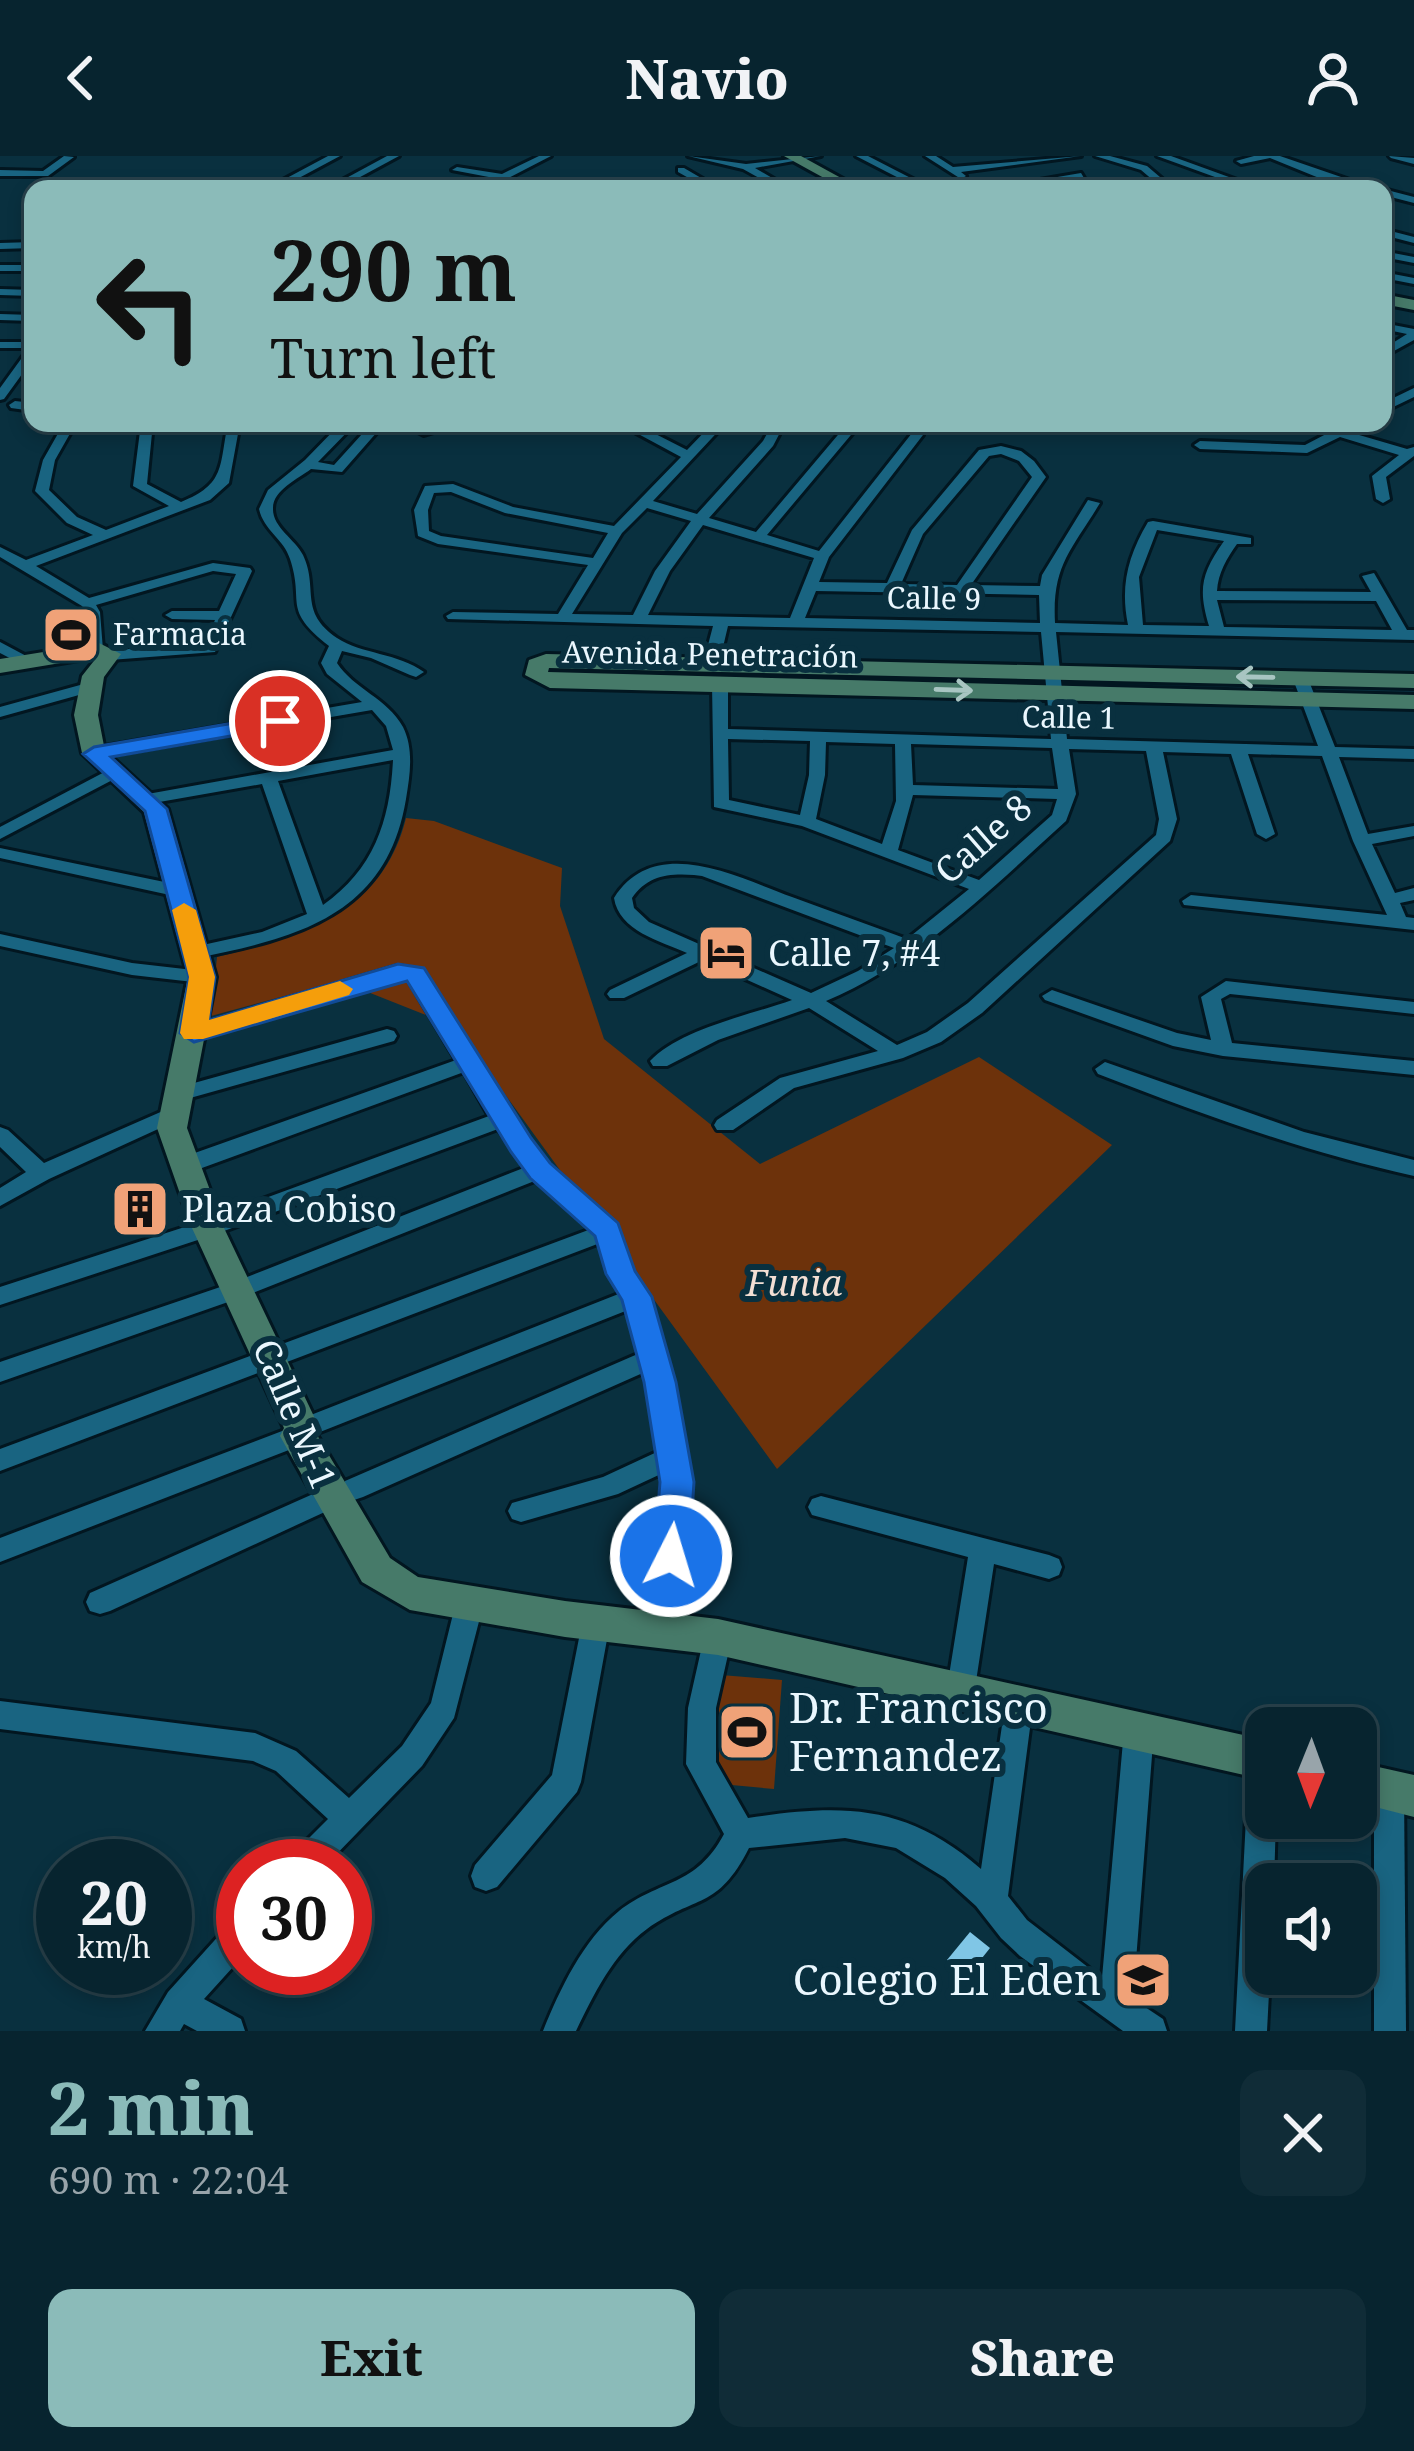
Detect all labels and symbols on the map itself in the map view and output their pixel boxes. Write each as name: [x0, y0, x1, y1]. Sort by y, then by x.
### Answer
street label: Calle 9: [886, 576, 982, 619]
sports icon: Farmacia: [40, 604, 102, 666]
place label: Farmacia: [113, 613, 247, 654]
street label: Avenida Penetración: [561, 630, 859, 677]
one-way arrow: [1236, 666, 1275, 689]
pin: [229, 670, 331, 772]
one-way arrow: [934, 679, 973, 702]
street label: Calle 1: [1021, 695, 1117, 738]
street label: Calle 8: [924, 783, 1042, 894]
hotel icon: Calle 7, #4: [695, 922, 757, 984]
place label: Calle 7, #4: [768, 928, 940, 977]
building icon: Plaza Cobiso: [109, 1178, 171, 1240]
place label: Plaza Cobiso: [182, 1184, 397, 1233]
park label: Funia: [745, 1258, 842, 1307]
street label: Calle M-1: [242, 1331, 349, 1496]
position arrow: [608, 1493, 734, 1619]
place label: Dr. Francisco Fernandez: [789, 1678, 1048, 1783]
sports icon: Dr. Francisco Fernandez: [716, 1701, 778, 1763]
north arrow: [1245, 1707, 1377, 1839]
speed limit sign: 30: [216, 1839, 372, 1995]
school or university icon: Colegio El Eden: [1112, 1949, 1174, 2011]
place label: Colegio El Eden: [793, 1950, 1101, 2007]

